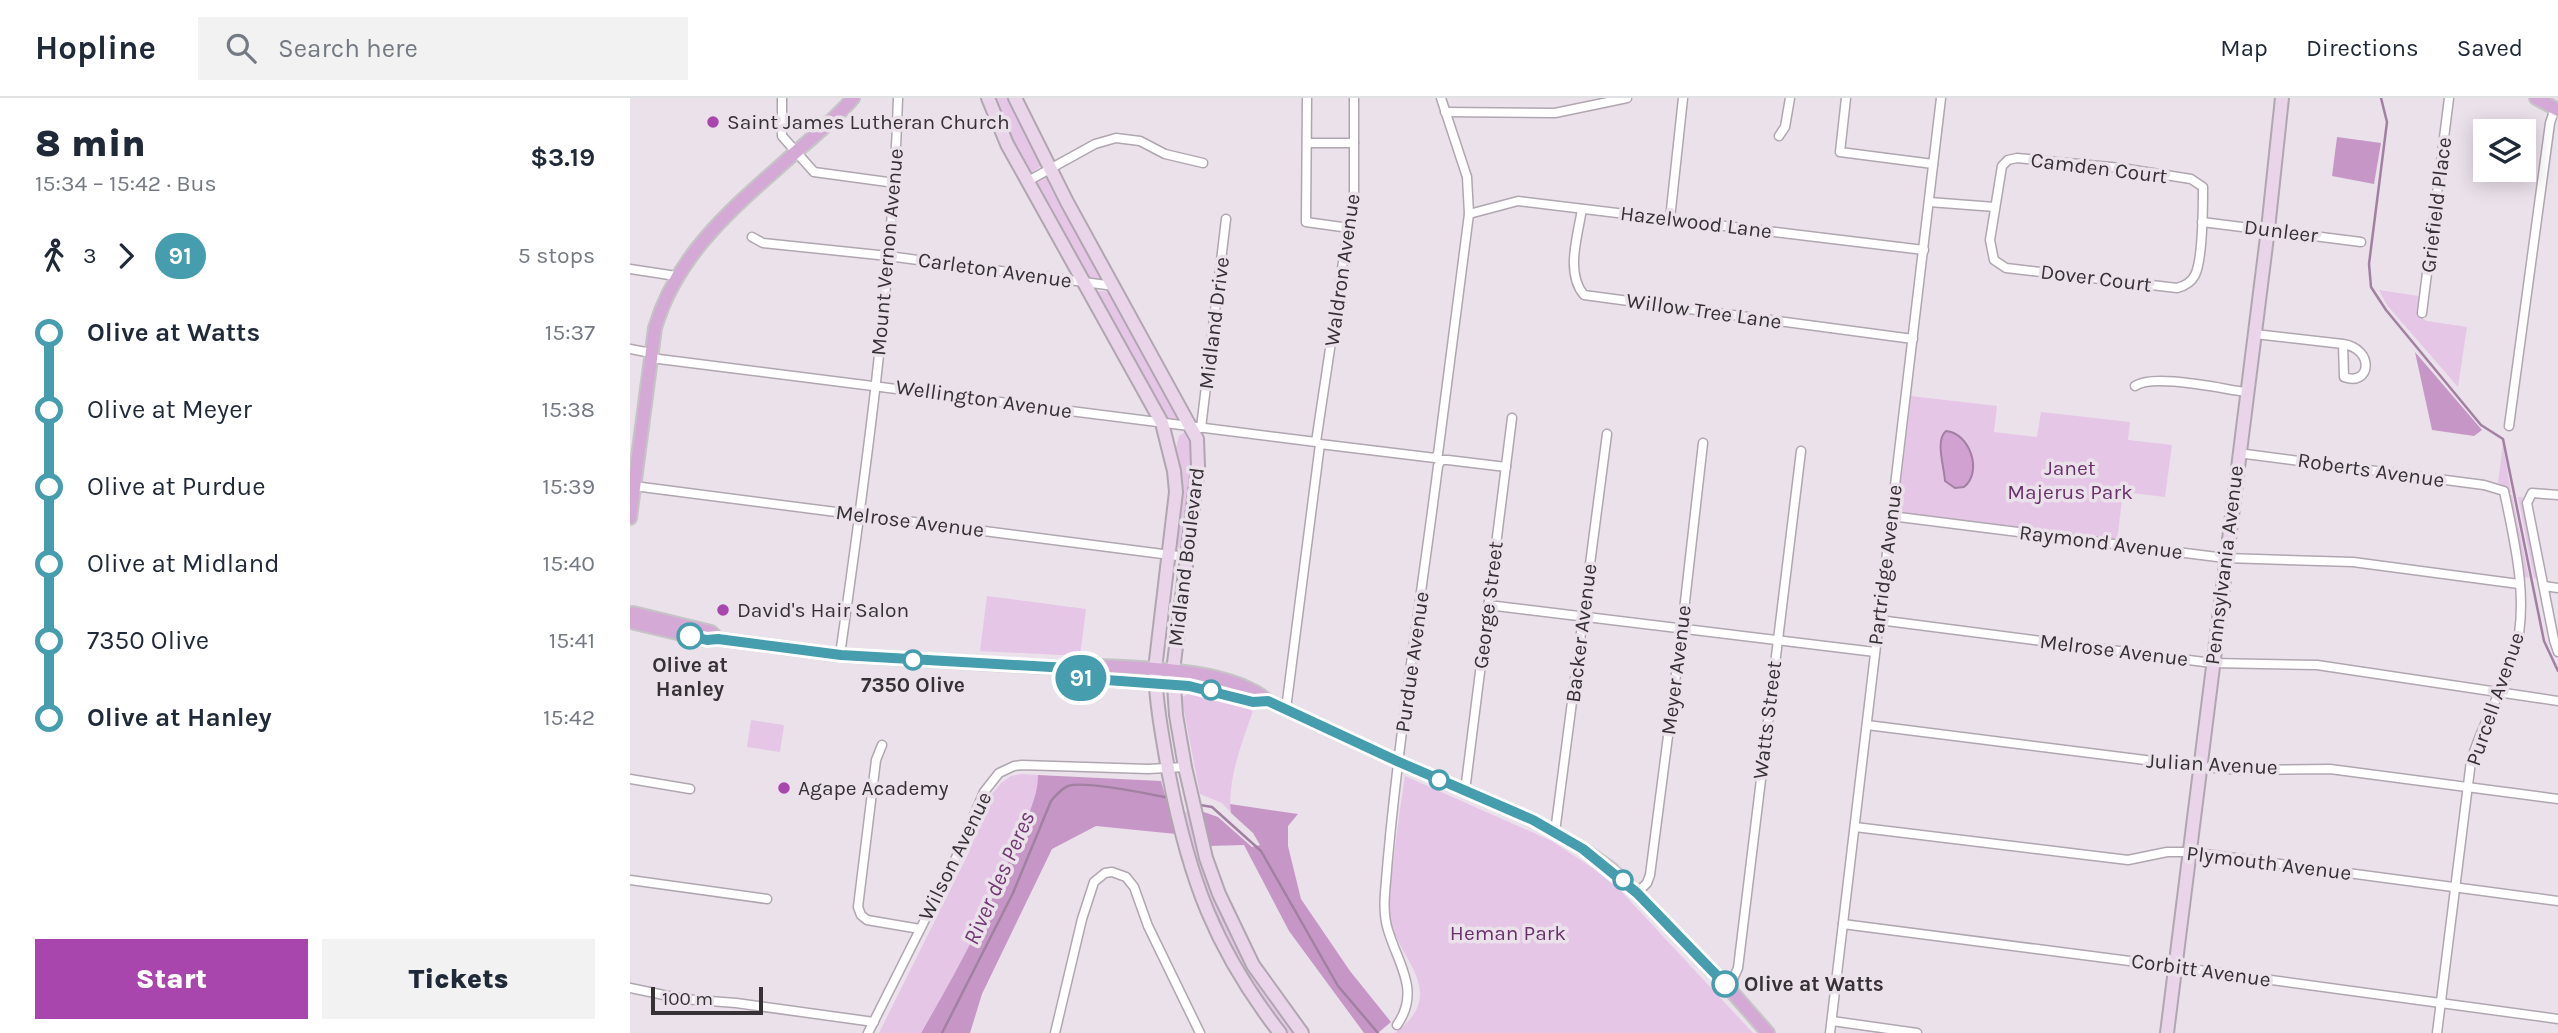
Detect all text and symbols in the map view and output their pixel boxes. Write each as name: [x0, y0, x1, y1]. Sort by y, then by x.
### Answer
search box: [198, 17, 688, 80]
text: Hopline: [35, 29, 156, 67]
icon: search: [222, 29, 260, 67]
text: Search here: [278, 33, 418, 64]
text: Map: [2220, 34, 2268, 62]
text: Directions: [2306, 34, 2419, 62]
text: Saved: [2457, 34, 2523, 62]
place label: Saint James Lutheran Church: [727, 110, 1010, 134]
marker: Saint James Lutheran Church: [705, 114, 721, 130]
map controls: [2473, 119, 2536, 182]
button: layers: [2473, 119, 2536, 182]
text: 8 min: [35, 121, 146, 166]
street label: Griefield Place: [2416, 136, 2456, 274]
text: $3.19: [530, 142, 595, 173]
street label: Mount Vernon Avenue: [866, 147, 908, 357]
street label: Camden Court: [2029, 148, 2169, 188]
text: 15:34 – 15:42 · Bus: [35, 170, 217, 197]
street label: Waldron Avenue: [1319, 192, 1365, 348]
street label: Hazelwood Lane: [1619, 201, 1773, 243]
street label: Dunleer: [2243, 215, 2320, 247]
icon: walk: [35, 237, 73, 275]
icon: forward: [107, 237, 145, 275]
text: 3: [83, 242, 97, 269]
text: 91: [169, 242, 192, 270]
text: 5 stops: [518, 242, 595, 269]
street label: Carleton Avenue: [917, 247, 1073, 293]
street label: Midland Drive: [1194, 255, 1234, 391]
street label: Dover Court: [2039, 259, 2153, 297]
street label: Willow Tree Lane: [1625, 288, 1783, 334]
text: Olive at Watts: [87, 317, 260, 348]
text: 15:37: [545, 319, 595, 346]
street label: Wellington Avenue: [894, 375, 1074, 423]
text: Olive at Meyer: [87, 394, 252, 425]
text: 15:38: [541, 396, 595, 423]
street label: Roberts Avenue: [2296, 448, 2446, 492]
park label: Janet Majerus Park: [2007, 456, 2133, 504]
street label: Pennsylvania Avenue: [2200, 464, 2248, 666]
street label: Midland Boulevard: [1163, 466, 1209, 648]
text: Olive at Purdue: [87, 471, 266, 502]
text: 15:39: [542, 473, 595, 500]
street label: Partridge Avenue: [1863, 483, 1907, 647]
street label: Melrose Avenue: [834, 500, 986, 542]
street label: Raymond Avenue: [2018, 520, 2184, 564]
street label: George Street: [1468, 540, 1508, 670]
text: Olive at Midland: [87, 548, 280, 579]
text: 15:40: [543, 550, 595, 577]
street label: Backer Avenue: [1561, 562, 1601, 704]
street label: Purdue Avenue: [1390, 590, 1434, 734]
place label: David's Hair Salon: [737, 598, 909, 622]
marker: David's Hair Salon: [715, 602, 731, 618]
street label: Meyer Avenue: [1656, 604, 1696, 736]
marker: Olive at Hanley: [677, 623, 703, 649]
text: 7350 Olive: [87, 625, 209, 656]
text: 15:41: [549, 627, 595, 654]
street label: Melrose Avenue: [2038, 629, 2190, 671]
street label: Purcell Avenue: [2461, 629, 2529, 769]
marker: 7350 Olive: [903, 650, 923, 670]
place label: Olive at Hanley: [652, 653, 728, 701]
line badge: 91: [1050, 655, 1112, 701]
street label: Watts Street: [1748, 659, 1786, 781]
text: 91: [1069, 664, 1093, 692]
place label: 7350 Olive: [861, 673, 965, 697]
unlabelled marker: [1201, 680, 1221, 700]
text: Olive at Hanley: [87, 702, 272, 733]
text: 15:42: [543, 704, 595, 731]
street label: Julian Avenue: [2146, 749, 2278, 779]
unlabelled marker: [1429, 770, 1449, 790]
place label: Agape Academy: [798, 776, 949, 800]
marker: Agape Academy: [776, 780, 792, 796]
street label: Wilson Avenue: [913, 788, 997, 924]
water label: River des Peres: [958, 807, 1040, 949]
street label: Plymouth Avenue: [2185, 841, 2353, 885]
unlabelled marker: [1613, 870, 1633, 890]
park label: Heman Park: [1450, 921, 1566, 945]
button: Start: [35, 939, 308, 1019]
button: Tickets: [322, 939, 595, 1019]
street label: Corbitt Avenue: [2130, 948, 2272, 992]
marker: Olive at Watts: [1712, 971, 1738, 997]
place label: Olive at Watts: [1744, 972, 1884, 996]
scale bar: [651, 984, 763, 1016]
text: 100 m: [662, 988, 713, 1010]

